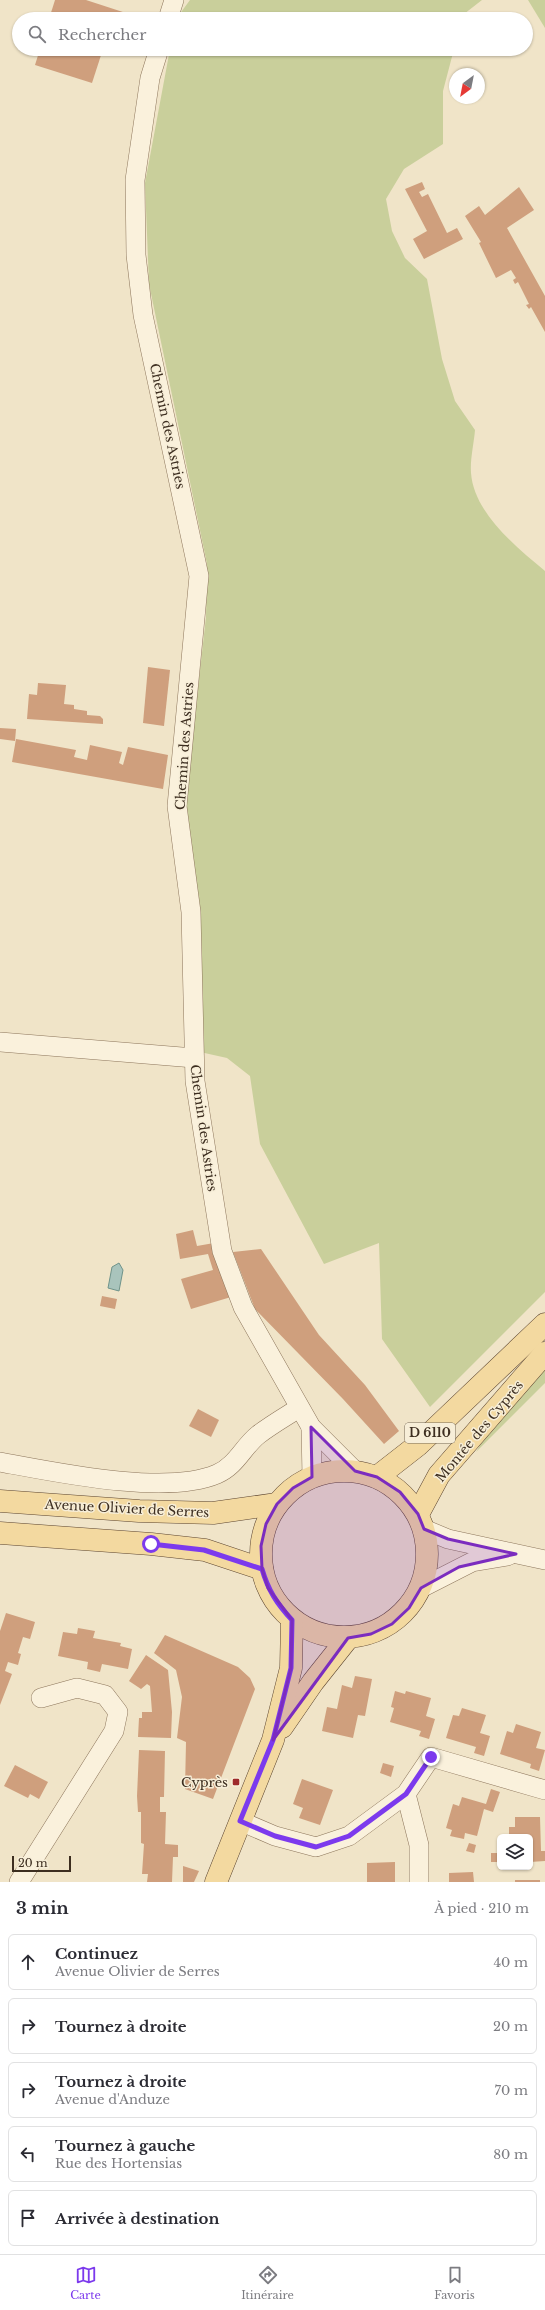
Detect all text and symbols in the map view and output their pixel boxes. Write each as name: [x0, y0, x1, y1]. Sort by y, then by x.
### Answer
search box: [12, 12, 533, 56]
icon: search: [26, 23, 48, 45]
text: Rechercher: [58, 25, 146, 44]
north arrow: [449, 68, 485, 104]
street label: Chemin des Astries: [146, 362, 189, 491]
street label: Chemin des Astries: [172, 681, 197, 811]
street label: Chemin des Astries: [186, 1063, 221, 1193]
street label: Montée des Cyprès: [432, 1377, 527, 1486]
road number: D 6110: [405, 1423, 455, 1443]
street label: Avenue Olivier de Serres: [43, 1496, 210, 1521]
route start: [142, 1535, 160, 1553]
route end: [422, 1748, 440, 1766]
place label: Cyprès: [181, 1774, 228, 1791]
marker: Cyprès: [231, 1777, 241, 1787]
map controls: [497, 1834, 533, 1870]
button: layers: [497, 1834, 533, 1870]
scale bar: [12, 1854, 71, 1873]
text: 20 m: [18, 1856, 48, 1870]
text: 3 min: [16, 1898, 69, 1919]
text: À pied · 210 m: [434, 1900, 529, 1917]
text: Continuez: [55, 1944, 138, 1963]
icon: ahead: [17, 1951, 39, 1973]
text: 40 m: [493, 1954, 528, 1971]
text: Avenue Olivier de Serres: [55, 1963, 220, 1980]
icon: right: [17, 2015, 39, 2037]
text: Tournez à droite: [55, 2017, 187, 2036]
text: 20 m: [493, 2018, 528, 2035]
text: Tournez à droite: [55, 2072, 187, 2091]
icon: right: [17, 2079, 39, 2101]
text: 70 m: [495, 2082, 528, 2099]
text: Avenue d'Anduze: [55, 2091, 170, 2108]
text: Tournez à gauche: [55, 2136, 195, 2155]
icon: left: [17, 2143, 39, 2165]
text: 80 m: [493, 2146, 528, 2163]
text: Rue des Hortensias: [55, 2155, 182, 2172]
icon: arrive: [17, 2207, 39, 2229]
text: Arrivée à destination: [55, 2209, 219, 2228]
tab: Carte: [70, 2264, 101, 2302]
tab: Itinéraire: [241, 2264, 294, 2302]
tab: Favoris: [434, 2264, 475, 2302]

